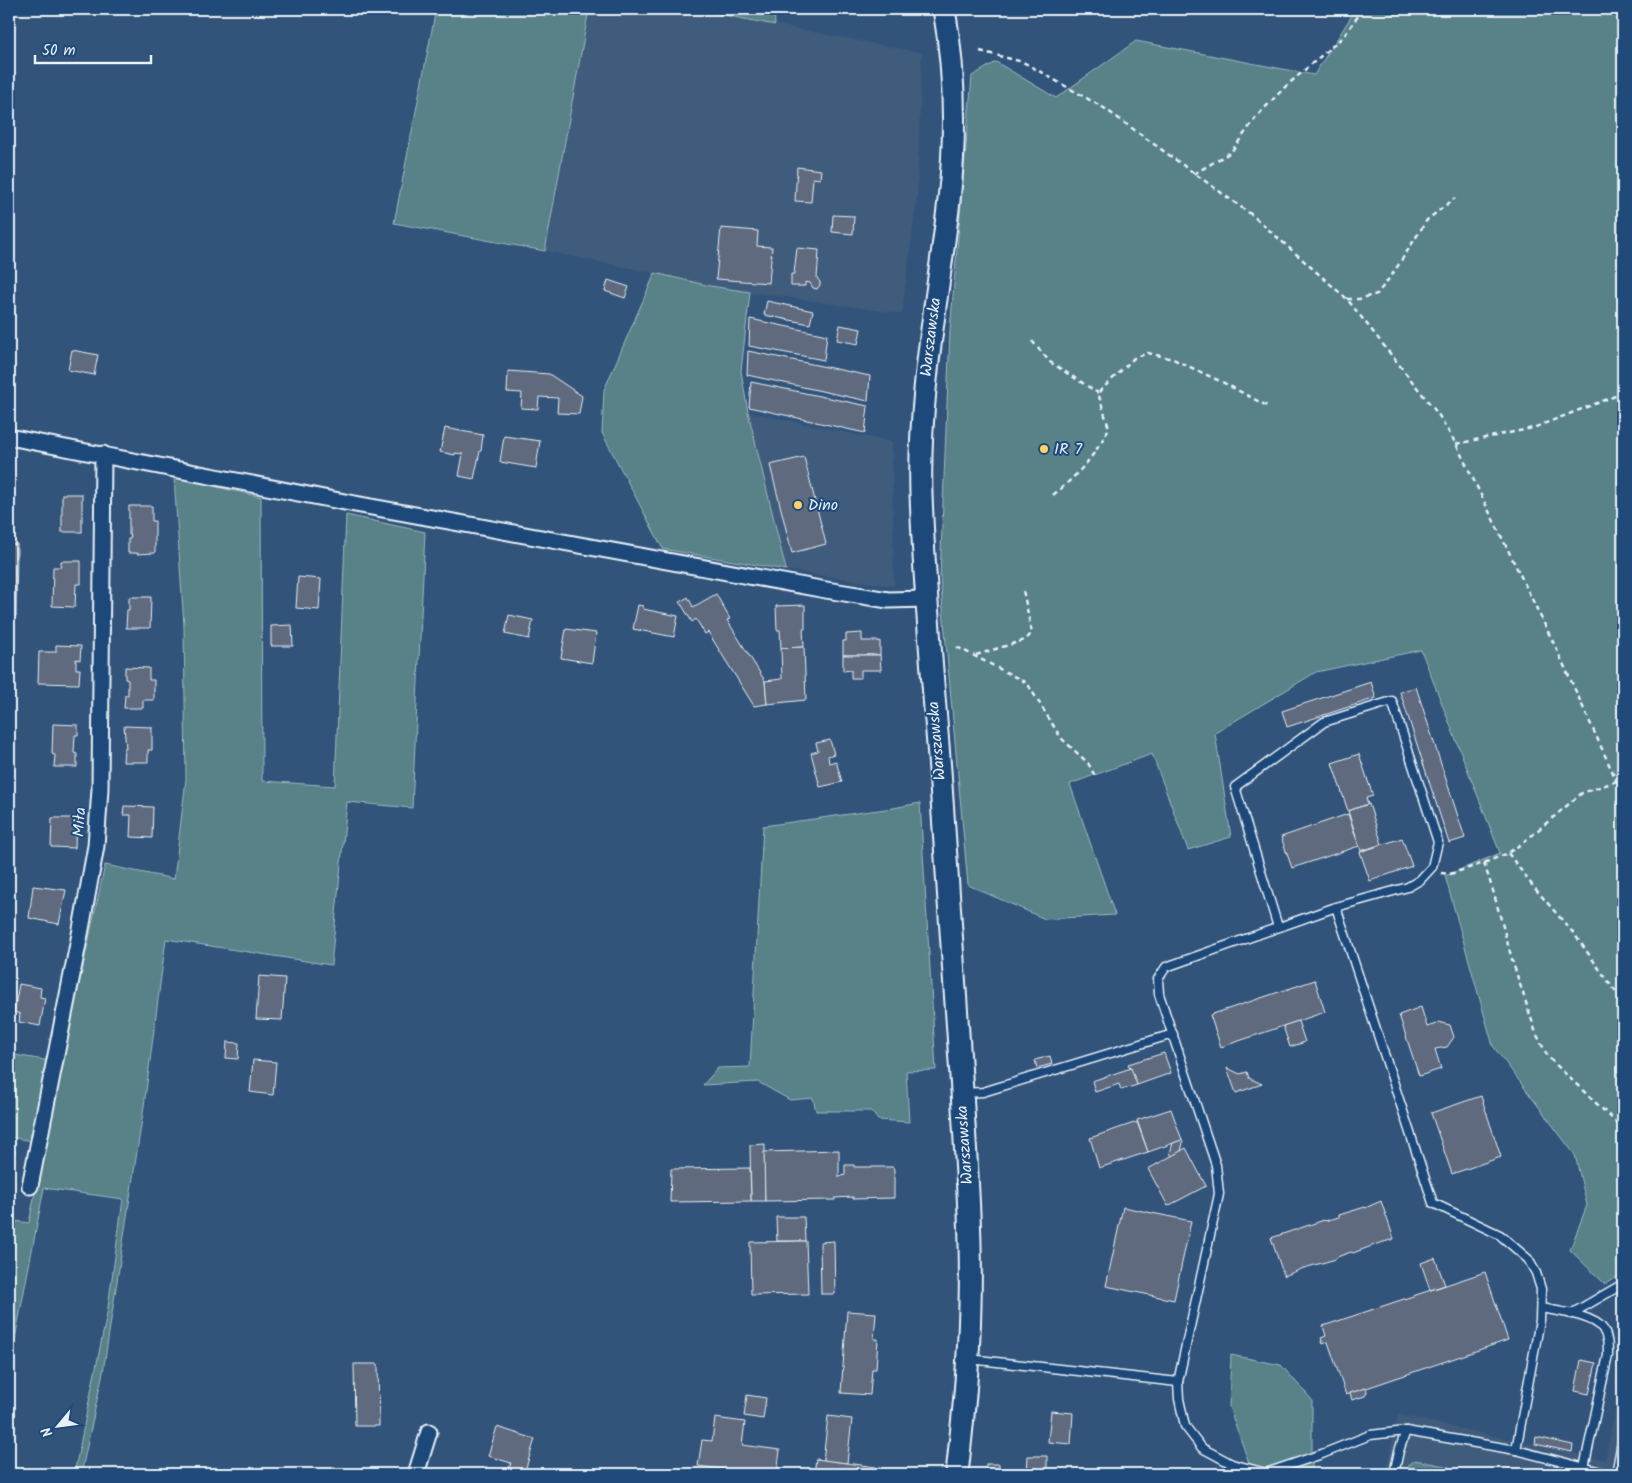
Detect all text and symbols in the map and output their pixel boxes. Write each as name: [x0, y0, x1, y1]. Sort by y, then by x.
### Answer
scale bar: [35, 32, 151, 64]
text: 50 m: [42, 39, 76, 63]
street label: Warszawska: [914, 296, 948, 378]
place label: IR 7: [1054, 437, 1083, 462]
marker: IR 7: [1038, 443, 1050, 455]
place label: Dino: [808, 493, 838, 518]
marker: Dino: [792, 499, 804, 511]
street label: Warszawska: [921, 700, 953, 782]
street label: Miła: [66, 806, 94, 838]
street label: Warszawska: [950, 1105, 980, 1185]
north arrow: [32, 1400, 82, 1450]
text: N: [36, 1422, 59, 1441]

